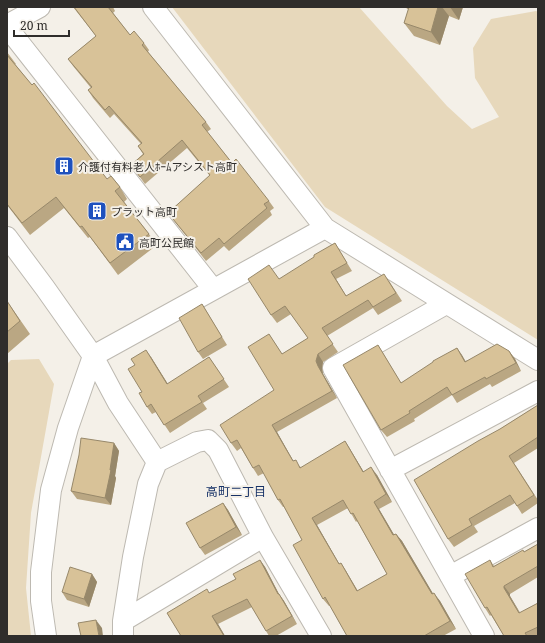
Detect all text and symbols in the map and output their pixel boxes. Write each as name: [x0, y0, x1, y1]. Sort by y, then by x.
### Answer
scale bar: [14, 12, 69, 38]
text: 20 m: [20, 17, 48, 34]
building icon: 介護付有料老人ﾎｰﾑアシスト高町: [53, 155, 75, 177]
place label: 介護付有料老人ﾎｰﾑアシスト高町: [78, 159, 237, 174]
building icon: プラット高町: [86, 200, 108, 222]
place label: プラット高町: [111, 204, 177, 219]
public building icon: 高町公民館: [114, 231, 136, 253]
place label: 高町公民館: [139, 235, 194, 250]
district label: 高町二丁目: [206, 483, 266, 500]

